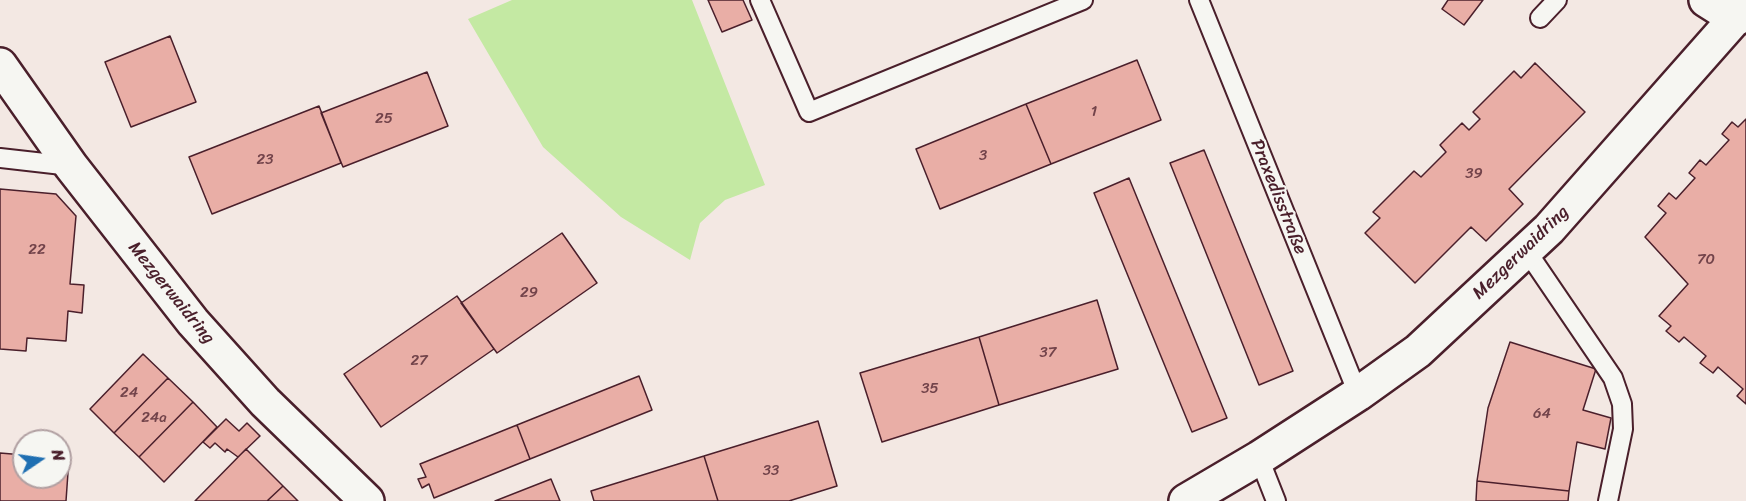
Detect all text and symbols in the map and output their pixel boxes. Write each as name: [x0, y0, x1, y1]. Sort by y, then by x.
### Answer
house number: 1: [1091, 103, 1097, 121]
house number: 25: [375, 110, 393, 128]
street label: Praxedisstraße: [1245, 136, 1311, 258]
house number: 3: [979, 147, 987, 165]
house number: 23: [257, 151, 273, 169]
house number: 39: [1465, 165, 1483, 183]
street label: Mezgerwaidring: [1468, 202, 1574, 304]
street label: Mezgerwaidring: [123, 238, 219, 348]
house number: 22: [28, 241, 46, 259]
house number: 70: [1697, 251, 1715, 269]
house number: 29: [520, 284, 538, 302]
house number: 37: [1040, 344, 1056, 362]
house number: 27: [410, 352, 428, 370]
house number: 35: [921, 380, 939, 398]
house number: 24: [120, 384, 138, 402]
house number: 64: [1533, 405, 1551, 423]
house number: 24a: [141, 409, 167, 427]
north arrow: [12, 429, 72, 489]
text: N: [43, 447, 73, 464]
house number: 33: [763, 462, 779, 480]

